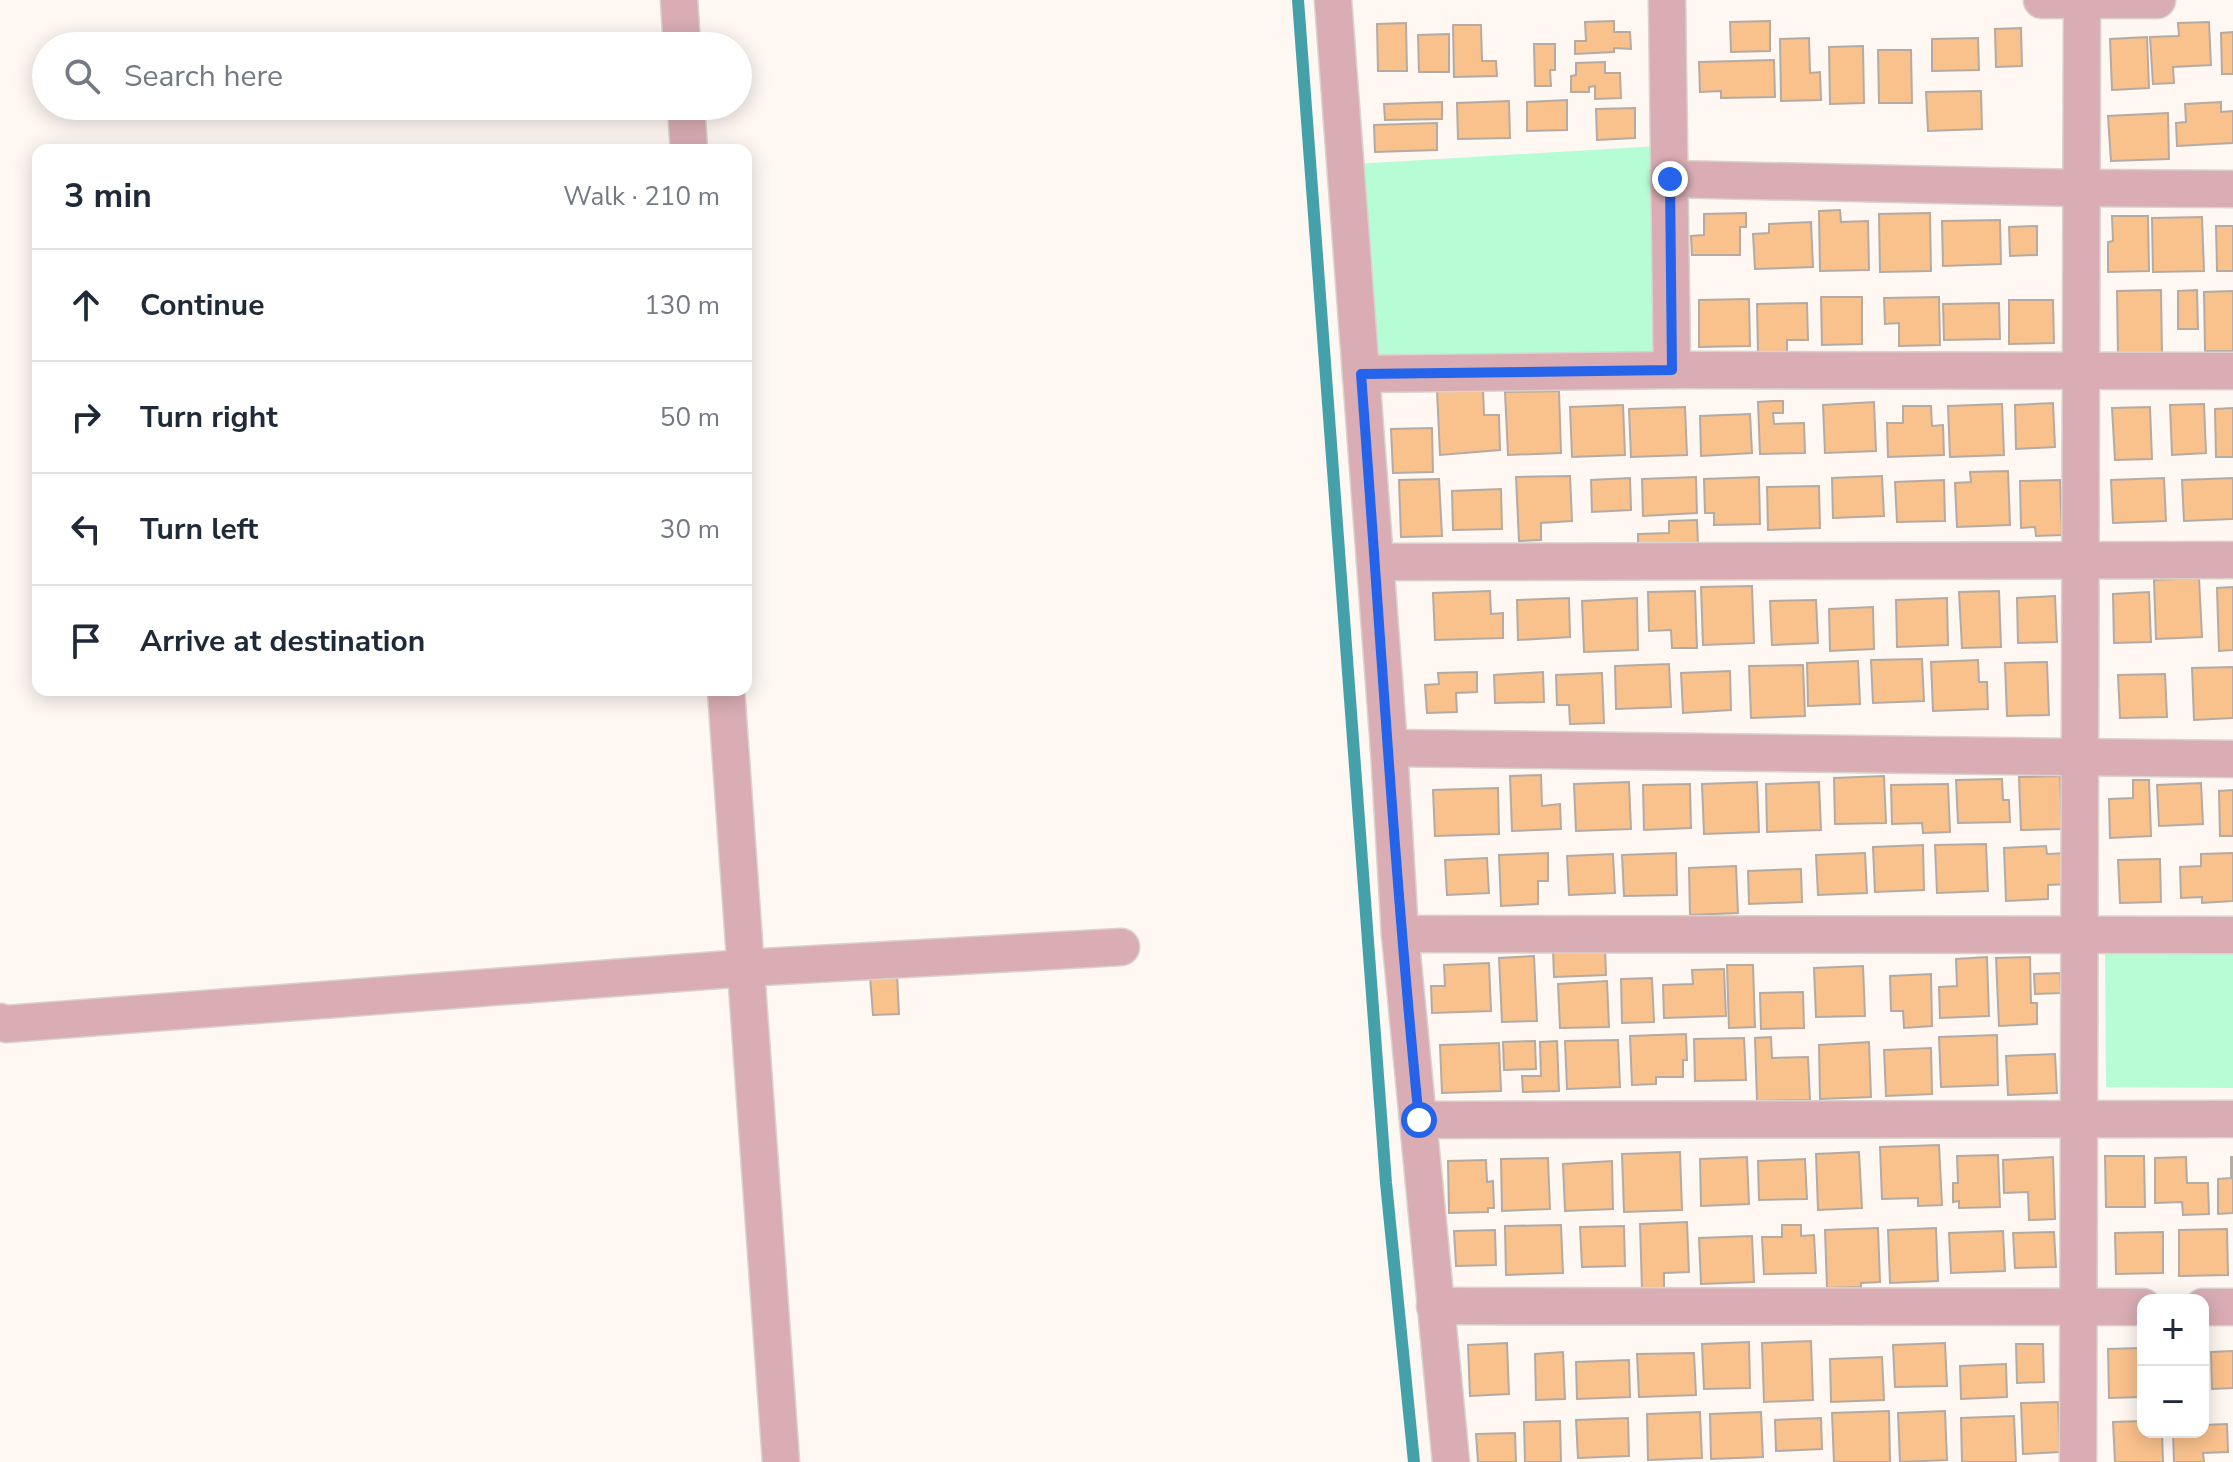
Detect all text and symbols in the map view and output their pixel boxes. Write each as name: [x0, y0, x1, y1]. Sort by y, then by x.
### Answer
search box: [32, 32, 752, 120]
icon: search: [60, 54, 104, 98]
text: Search here: [124, 56, 283, 97]
route end: [1652, 161, 1688, 197]
text: 3 min: [64, 173, 152, 219]
text: Walk · 210 m: [563, 179, 720, 214]
icon: ahead: [64, 283, 108, 327]
text: Continue: [140, 285, 265, 326]
text: 130 m: [644, 288, 720, 323]
icon: right: [64, 395, 108, 439]
text: Turn right: [140, 397, 278, 438]
text: 50 m: [660, 400, 720, 435]
icon: left: [64, 507, 108, 551]
text: Turn left: [140, 509, 258, 550]
text: 30 m: [660, 512, 720, 547]
icon: arrive: [64, 619, 108, 663]
text: Arrive at destination: [140, 621, 425, 662]
route start: [1401, 1102, 1437, 1138]
map controls: [2137, 1294, 2209, 1438]
button: +: [2137, 1294, 2209, 1366]
button: −: [2137, 1366, 2209, 1438]

